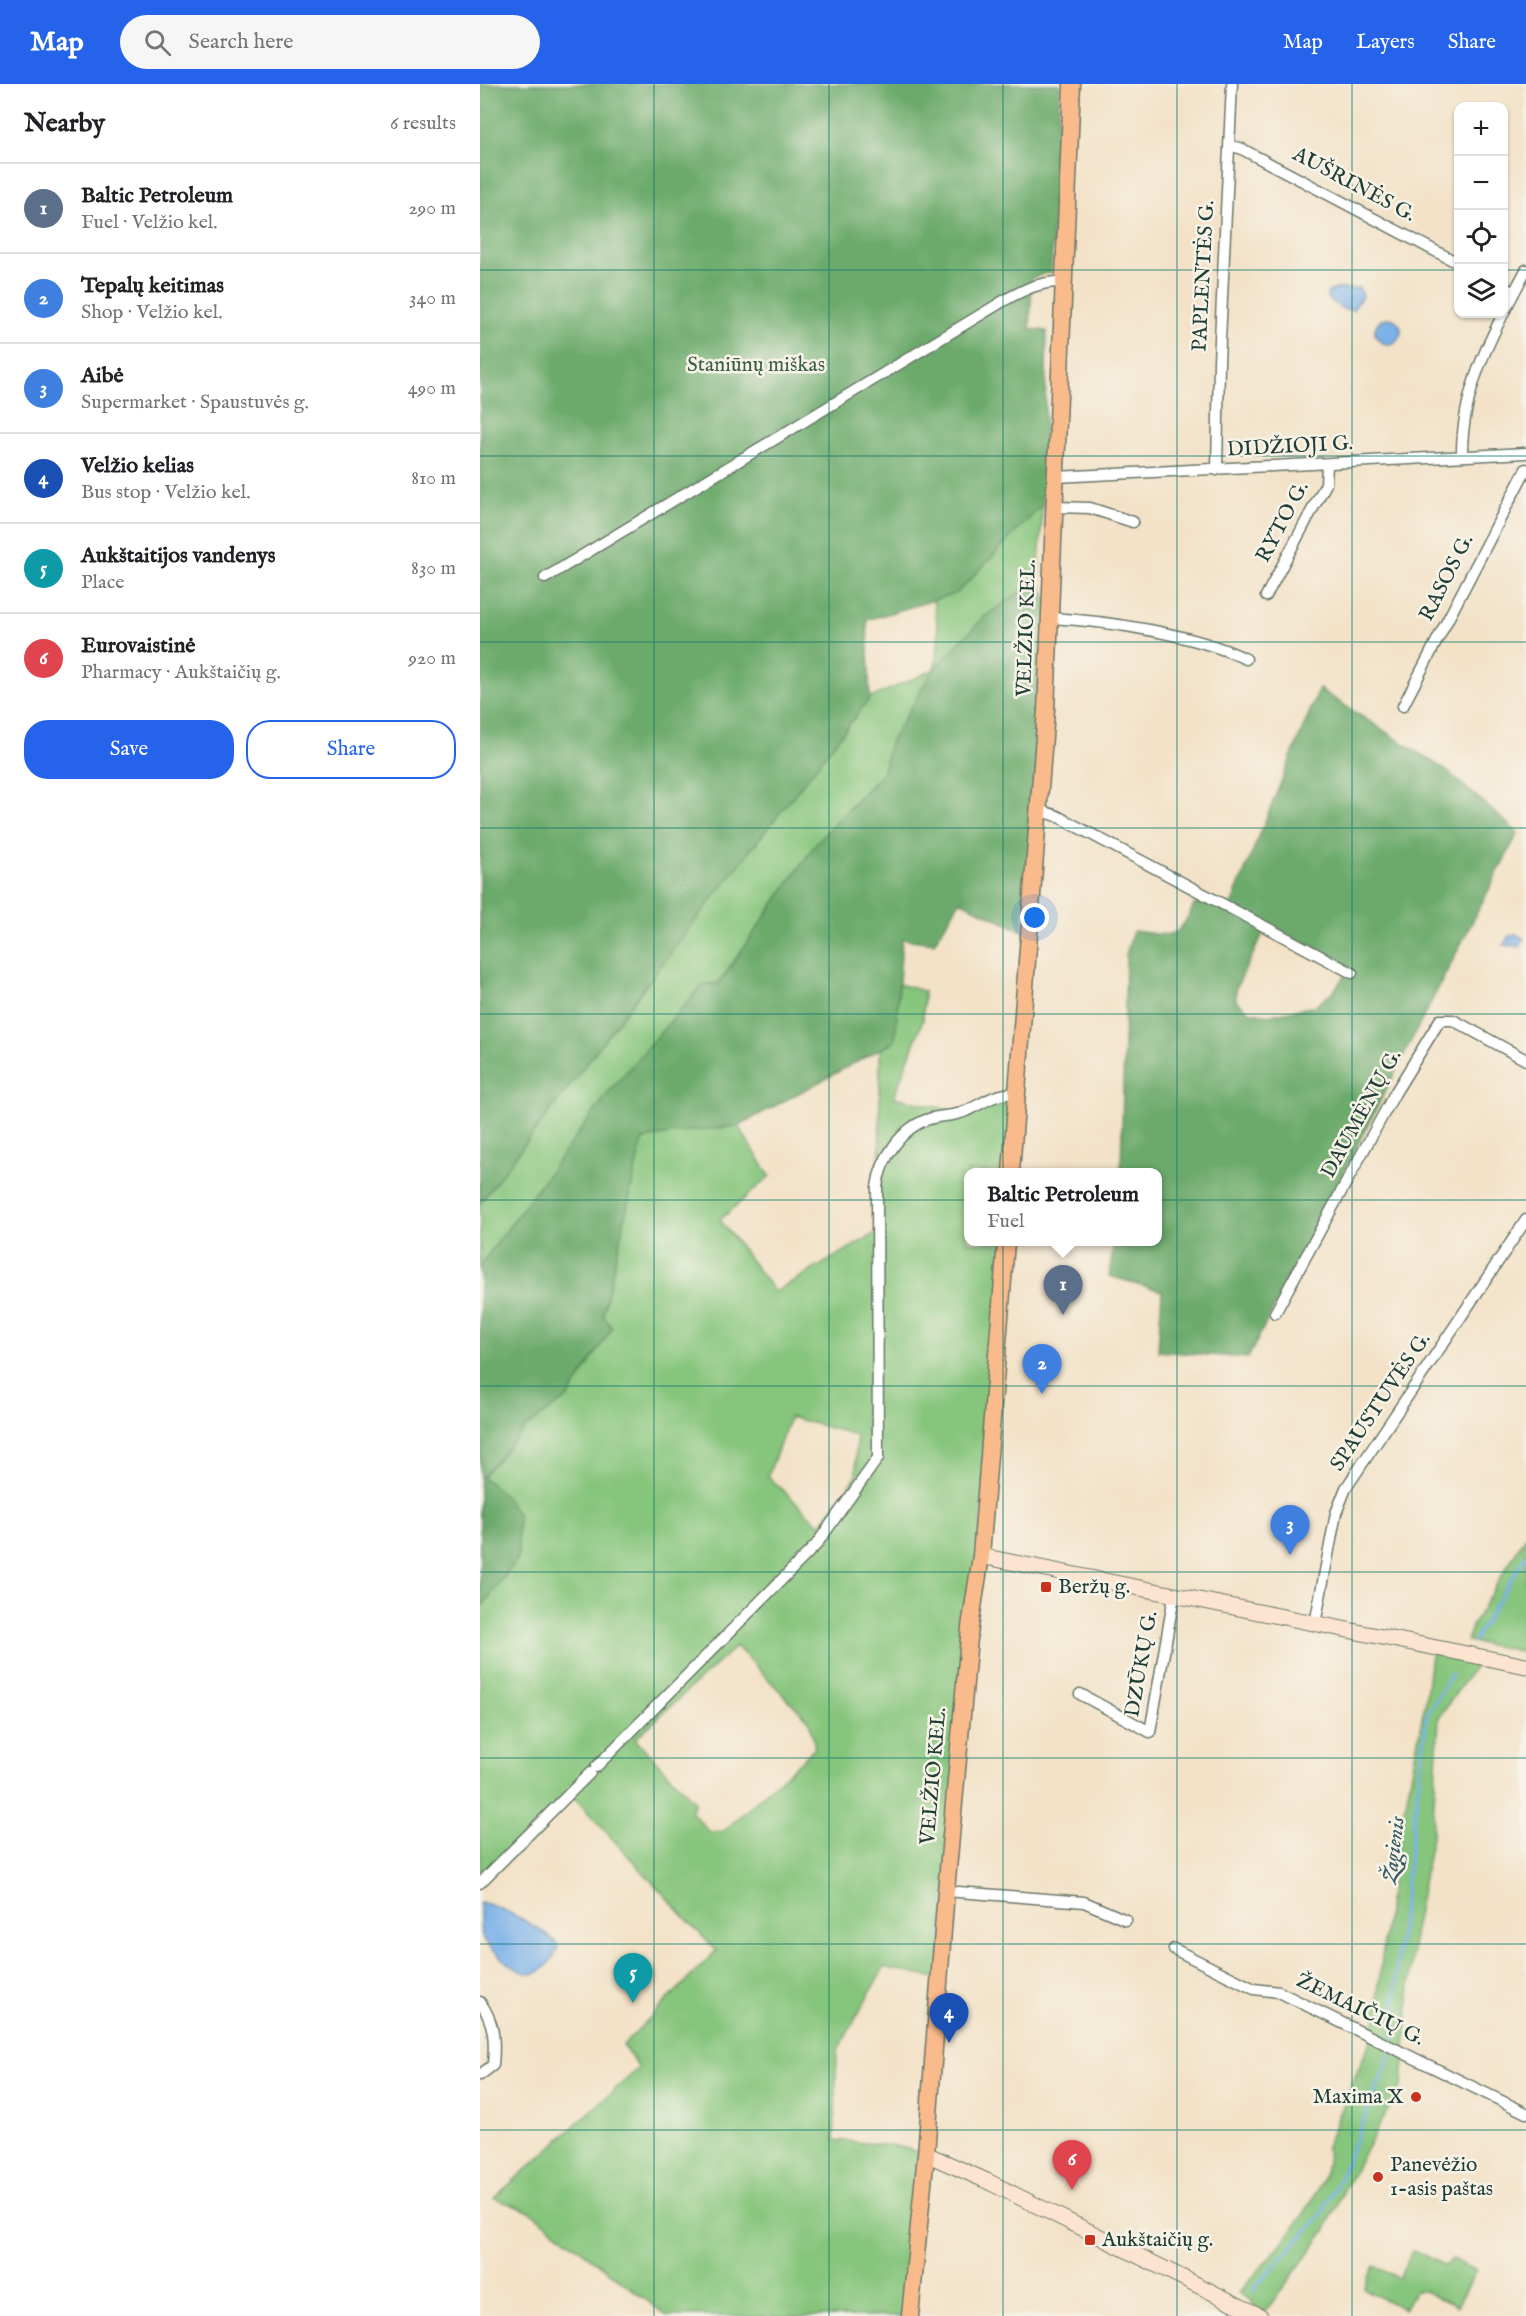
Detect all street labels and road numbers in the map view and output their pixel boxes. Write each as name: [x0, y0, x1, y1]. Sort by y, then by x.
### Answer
street label: AUŠRINĖS G.: [1287, 140, 1421, 229]
street label: PAPLENTĖS G.: [1187, 200, 1221, 352]
street label: DIDŽIOJI G.: [1226, 430, 1354, 464]
street label: RYTO G.: [1250, 477, 1316, 567]
street label: RASOS G.: [1414, 530, 1480, 626]
street label: VELŽIO KEL.: [1011, 559, 1043, 698]
street label: DAUMĖNŲ G.: [1315, 1045, 1409, 1183]
street label: SPAUSTUVĖS G.: [1325, 1327, 1437, 1477]
street label: DZŪKŲ G.: [1119, 1609, 1165, 1719]
street label: VELŽIO KEL.: [914, 1706, 953, 1847]
street label: ŽEMAIČIŲ G.: [1291, 1966, 1429, 2053]

